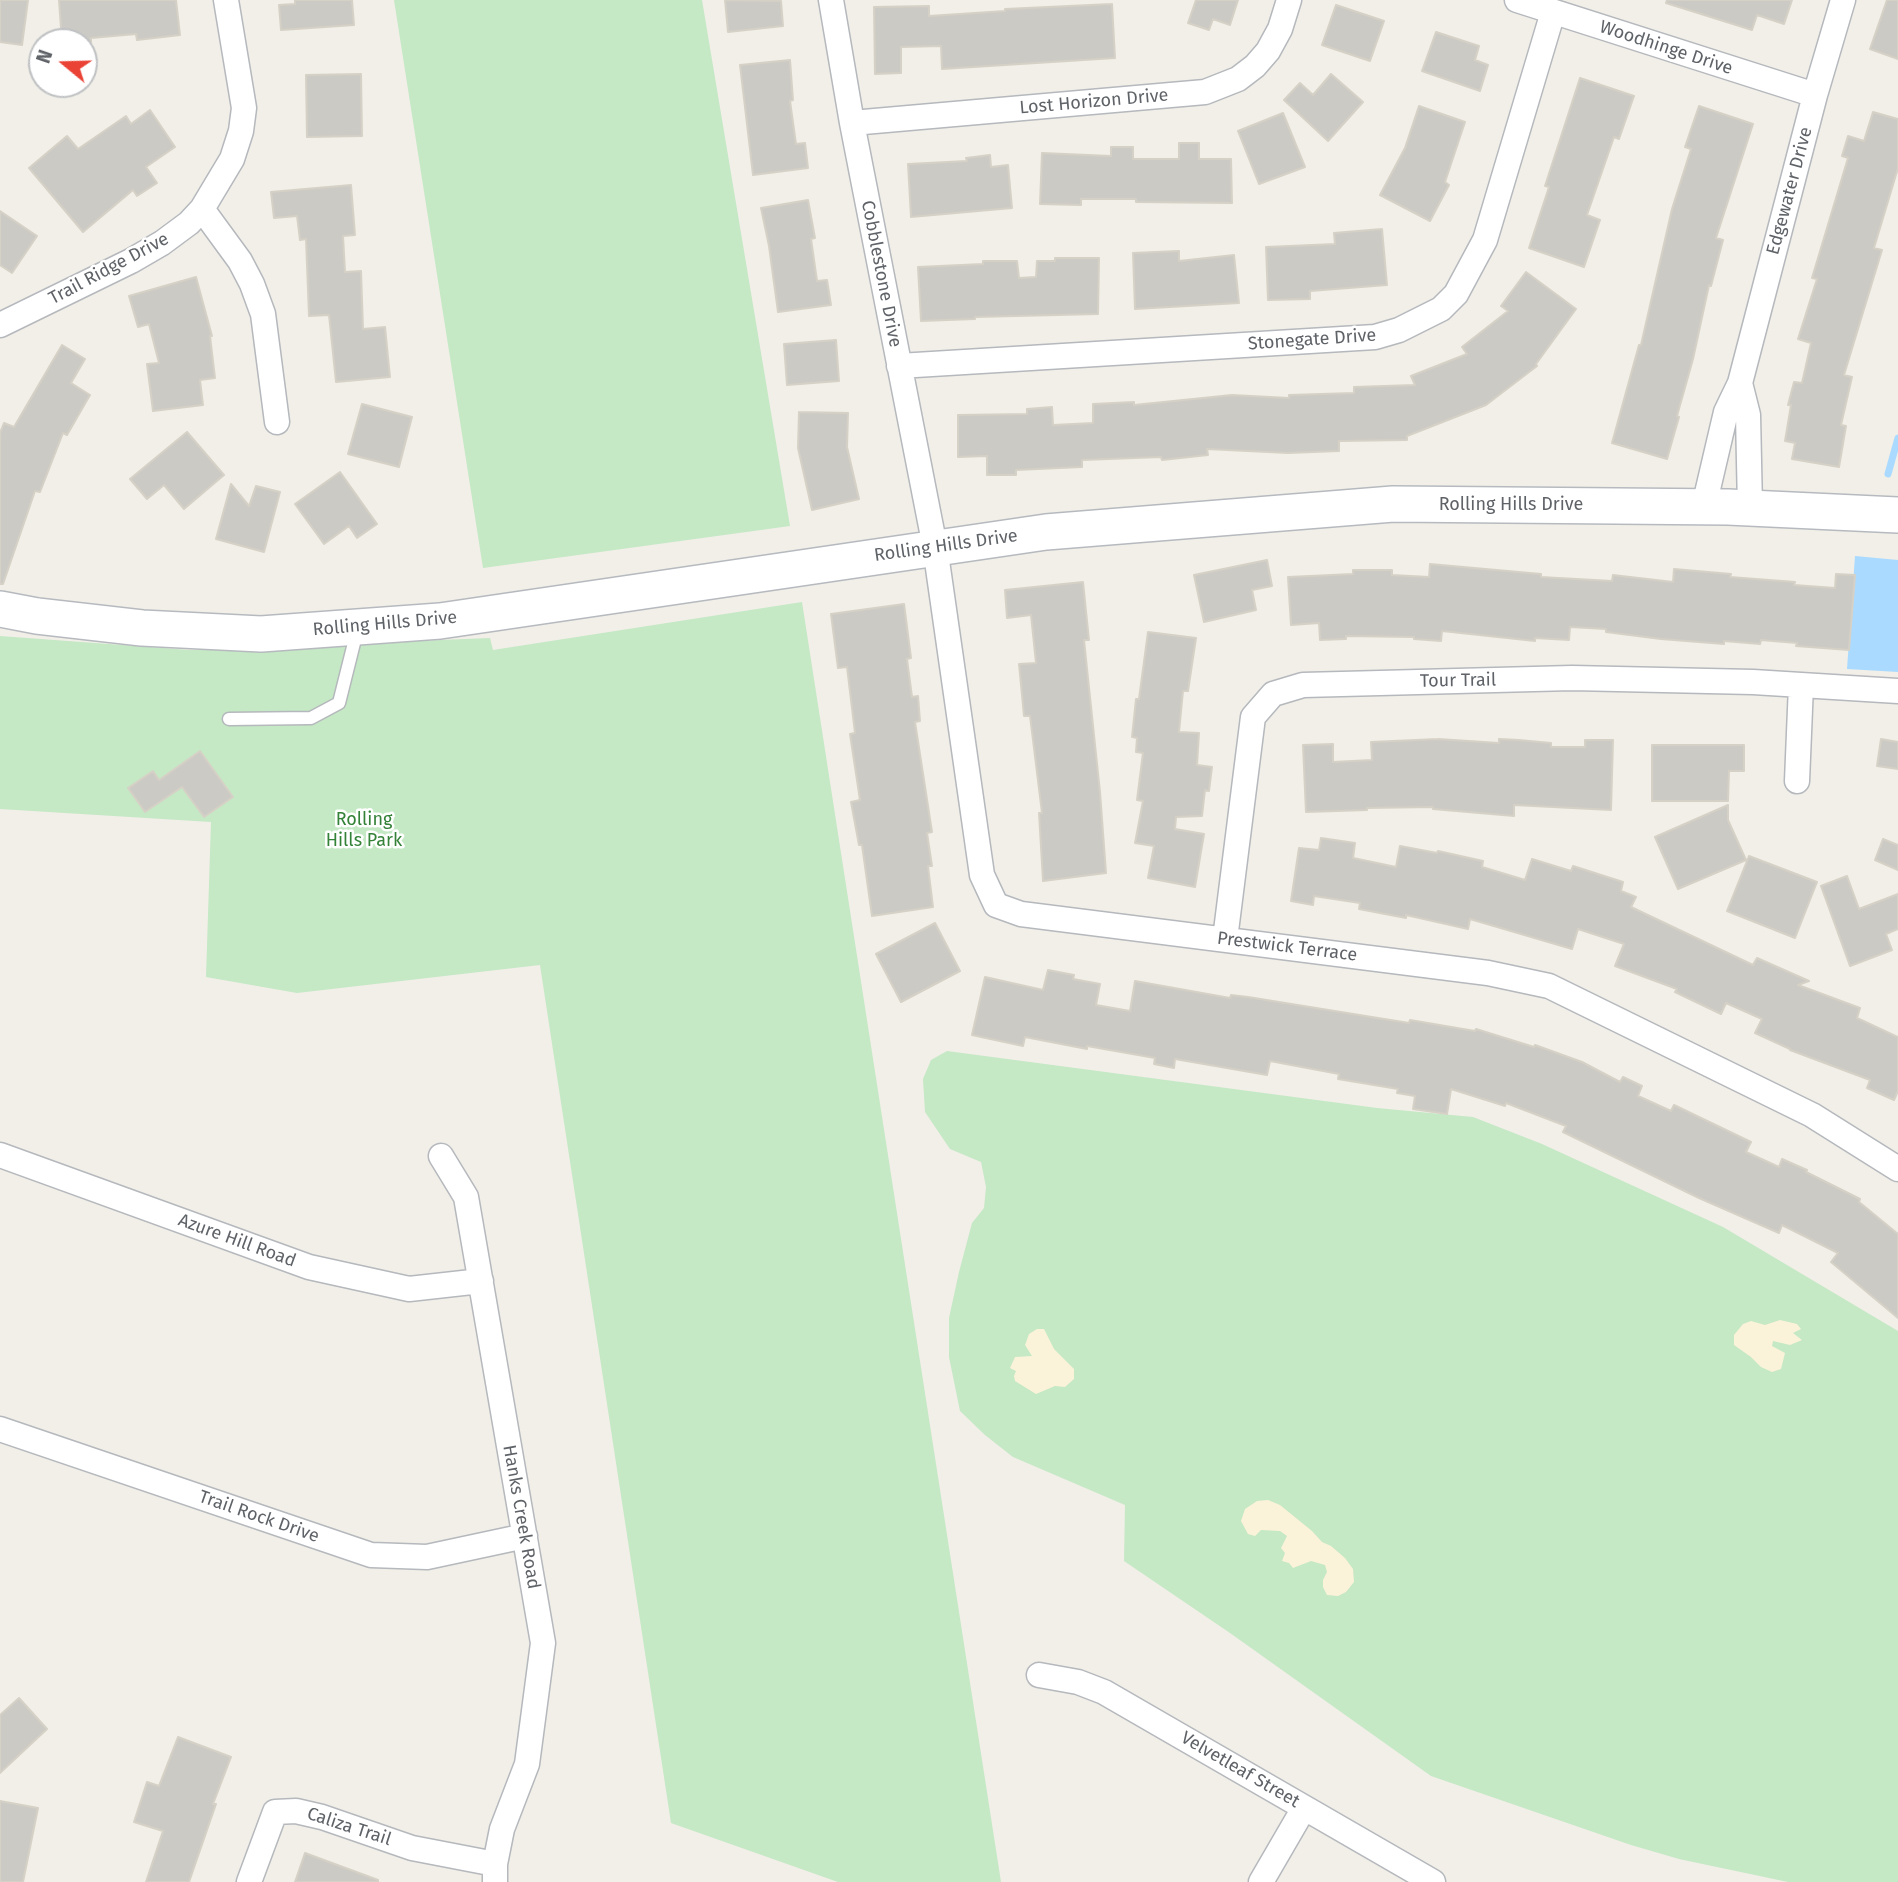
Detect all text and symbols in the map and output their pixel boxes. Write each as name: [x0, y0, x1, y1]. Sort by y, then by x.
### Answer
street label: Woodhinge Drive: [1597, 16, 1735, 80]
north arrow: [28, 28, 98, 98]
text: N: [32, 47, 57, 66]
street label: Lost Horizon Drive: [1019, 85, 1169, 119]
street label: Edgewater Drive: [1763, 125, 1817, 257]
street label: Cobblestone Drive: [856, 199, 906, 349]
street label: Trail Ridge Drive: [45, 228, 173, 310]
street label: Stonegate Drive: [1247, 325, 1377, 355]
street label: Rolling Hills Drive: [1439, 494, 1583, 516]
street label: Rolling Hills Drive: [873, 525, 1019, 567]
street label: Rolling Hills Drive: [312, 607, 458, 641]
street label: Tour Trail: [1420, 670, 1496, 692]
park label: Rolling Hills Park: [326, 809, 402, 852]
street label: Prestwick Terrace: [1216, 928, 1358, 966]
street label: Azure Hill Road: [175, 1210, 299, 1272]
street label: Hanks Creek Road: [498, 1443, 544, 1591]
street label: Trail Rock Drive: [196, 1486, 322, 1548]
street label: Velvetleaf Street: [1177, 1727, 1303, 1813]
street label: Caliza Trail: [304, 1803, 394, 1851]

